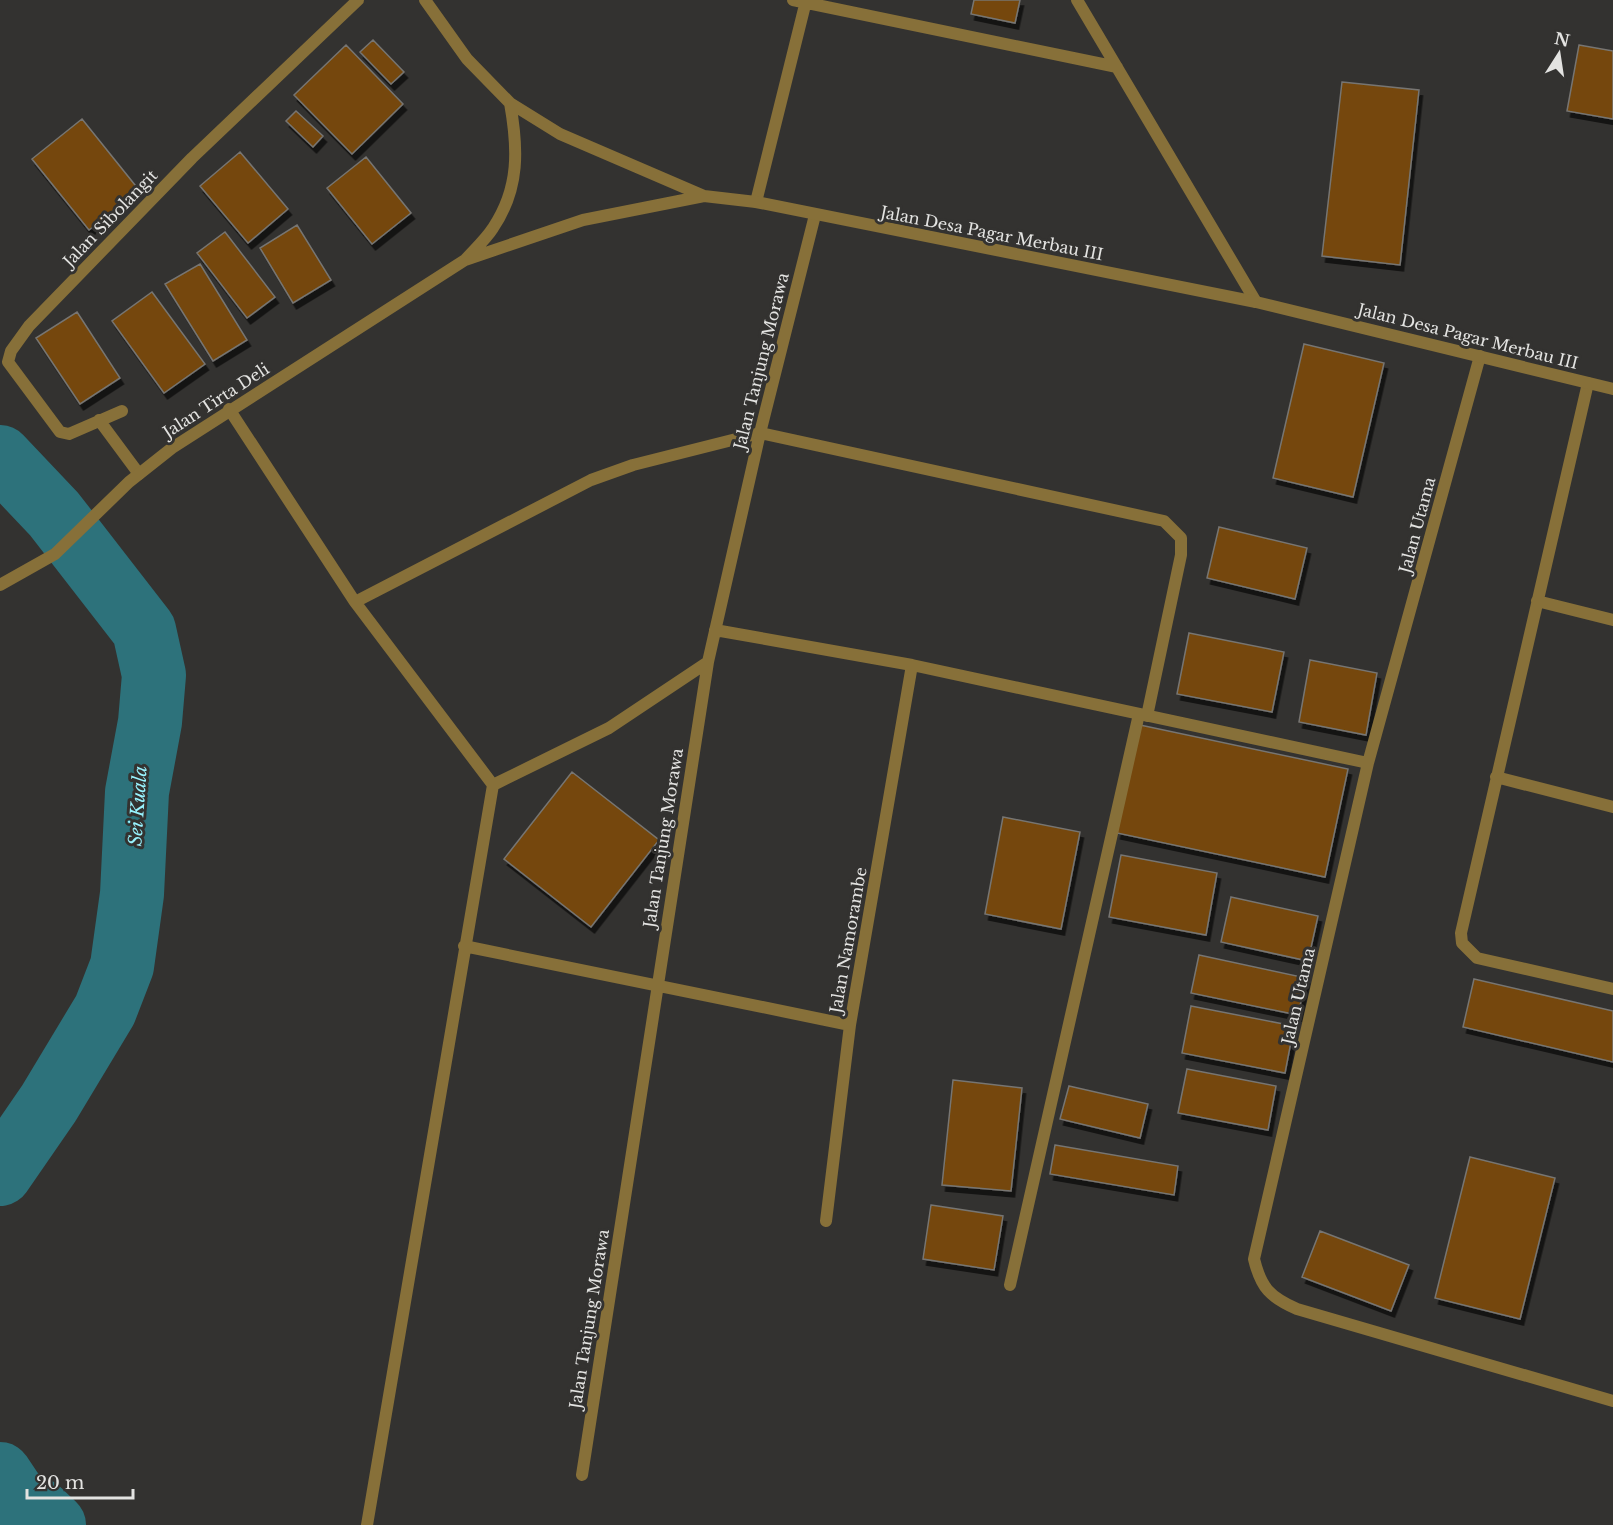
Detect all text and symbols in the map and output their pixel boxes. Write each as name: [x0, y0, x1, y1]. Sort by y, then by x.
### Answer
north arrow: [1529, 24, 1589, 84]
text: N: [1553, 28, 1572, 51]
street label: Jalan Sibolangit: [57, 165, 161, 272]
street label: Jalan Desa Pagar Merbau III: [877, 201, 1105, 264]
street label: Jalan Tanjung Morawa: [729, 270, 793, 453]
street label: Jalan Desa Pagar Merbau III: [1354, 298, 1580, 373]
street label: Jalan Tirta Deli: [157, 358, 273, 443]
street label: Jalan Utama: [1394, 475, 1439, 577]
street label: Jalan Tanjung Morawa: [639, 747, 687, 931]
water label: Sei Kuala: [124, 765, 152, 847]
street label: Jalan Namorambe: [825, 865, 871, 1017]
street label: Jalan Utama: [1277, 946, 1319, 1048]
street label: Jalan Tanjung Morawa: [565, 1228, 613, 1412]
scale bar: [27, 1462, 134, 1500]
text: 20 m: [36, 1472, 84, 1494]

